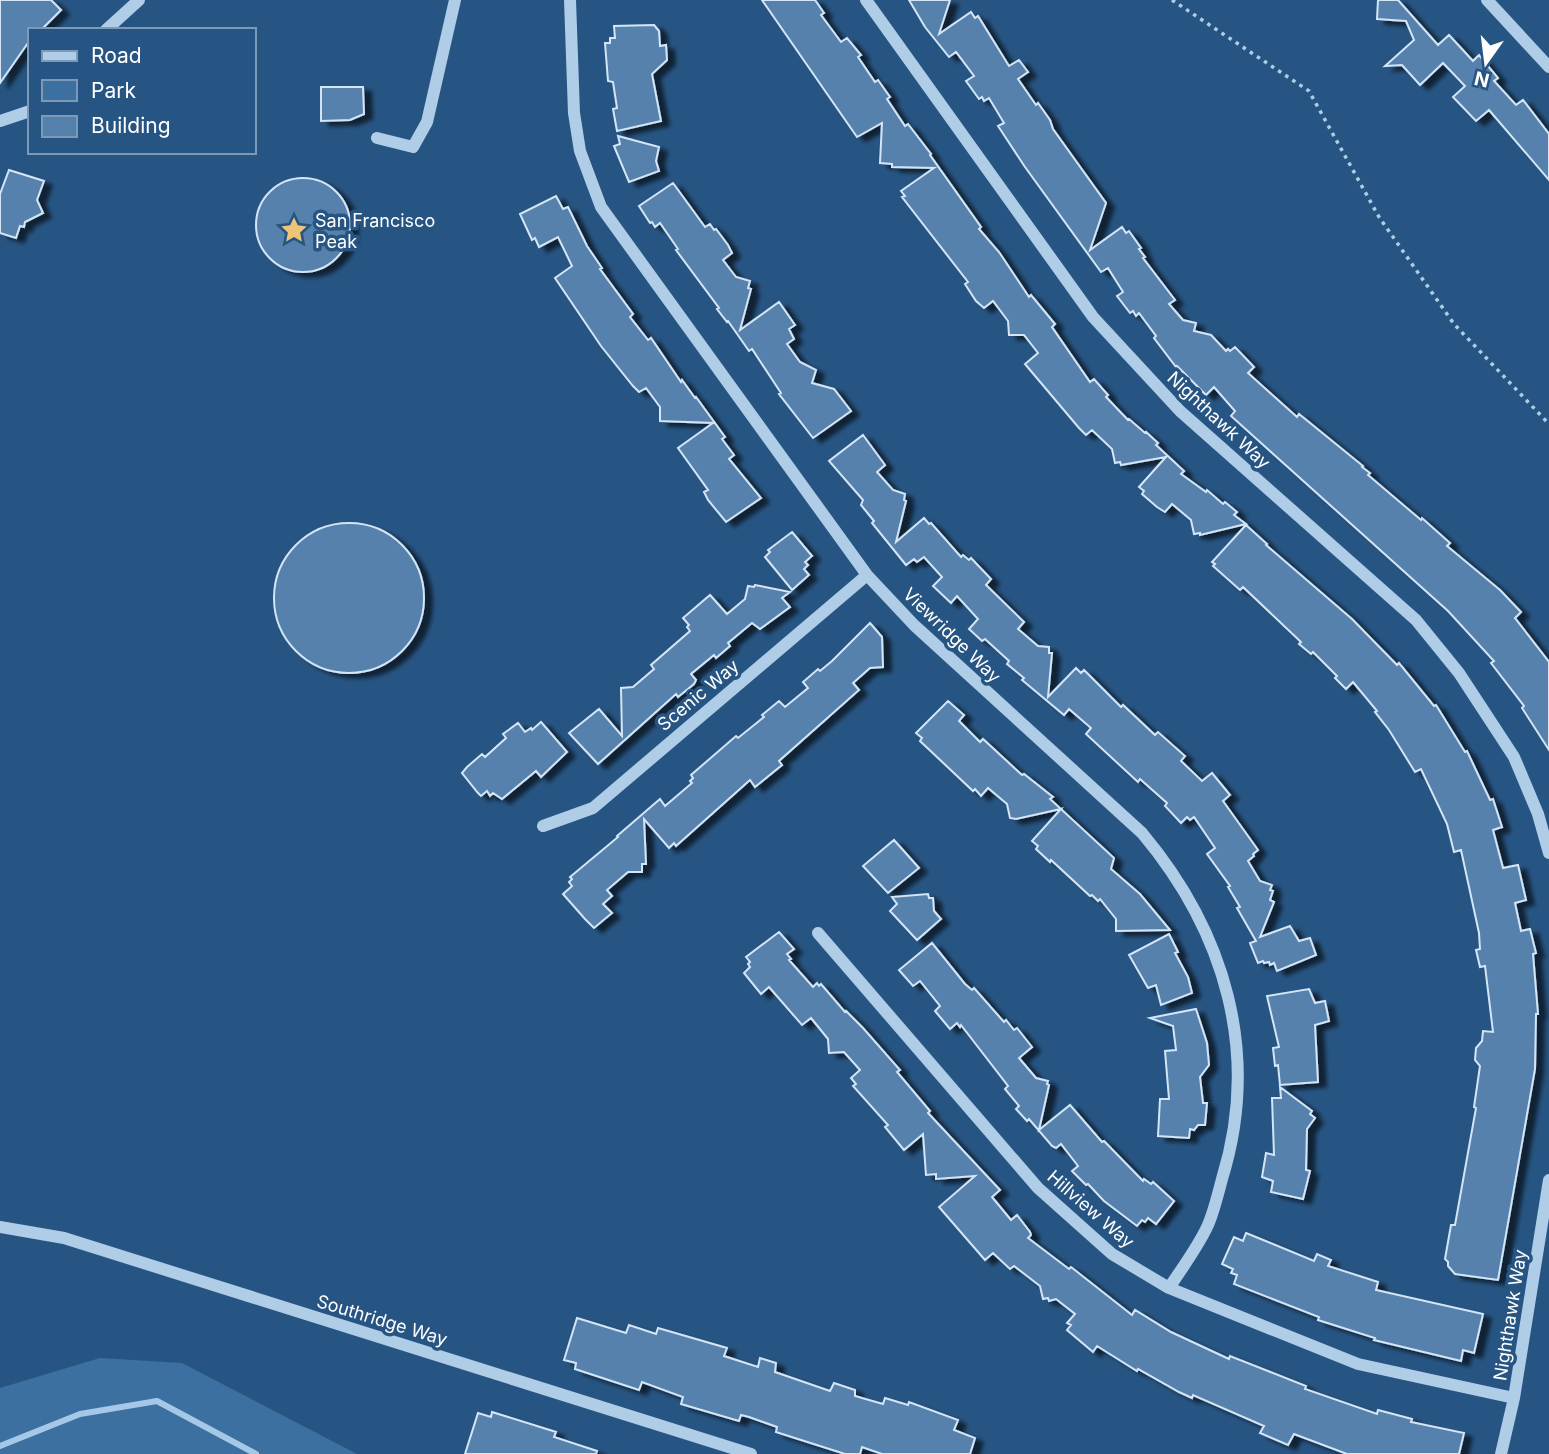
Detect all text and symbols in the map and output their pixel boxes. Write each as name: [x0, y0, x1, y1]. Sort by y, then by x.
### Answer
legend: [28, 28, 256, 154]
north arrow: [1451, 28, 1521, 98]
text: Road: [91, 43, 142, 68]
text: N: [1472, 66, 1492, 92]
text: Park: [91, 78, 136, 103]
text: Building: [91, 113, 171, 138]
place label: San Francisco Peak: [315, 210, 435, 252]
place icon: San Francisco Peak: [279, 215, 309, 245]
street label: Nighthawk Way: [1163, 367, 1275, 473]
street label: Viewridge Way: [899, 583, 1005, 687]
street label: Scenic Way: [653, 655, 743, 735]
street label: Hillview Way: [1043, 1166, 1139, 1252]
street label: Nighthawk Way: [1489, 1248, 1531, 1382]
street label: Southridge Way: [314, 1290, 450, 1350]

